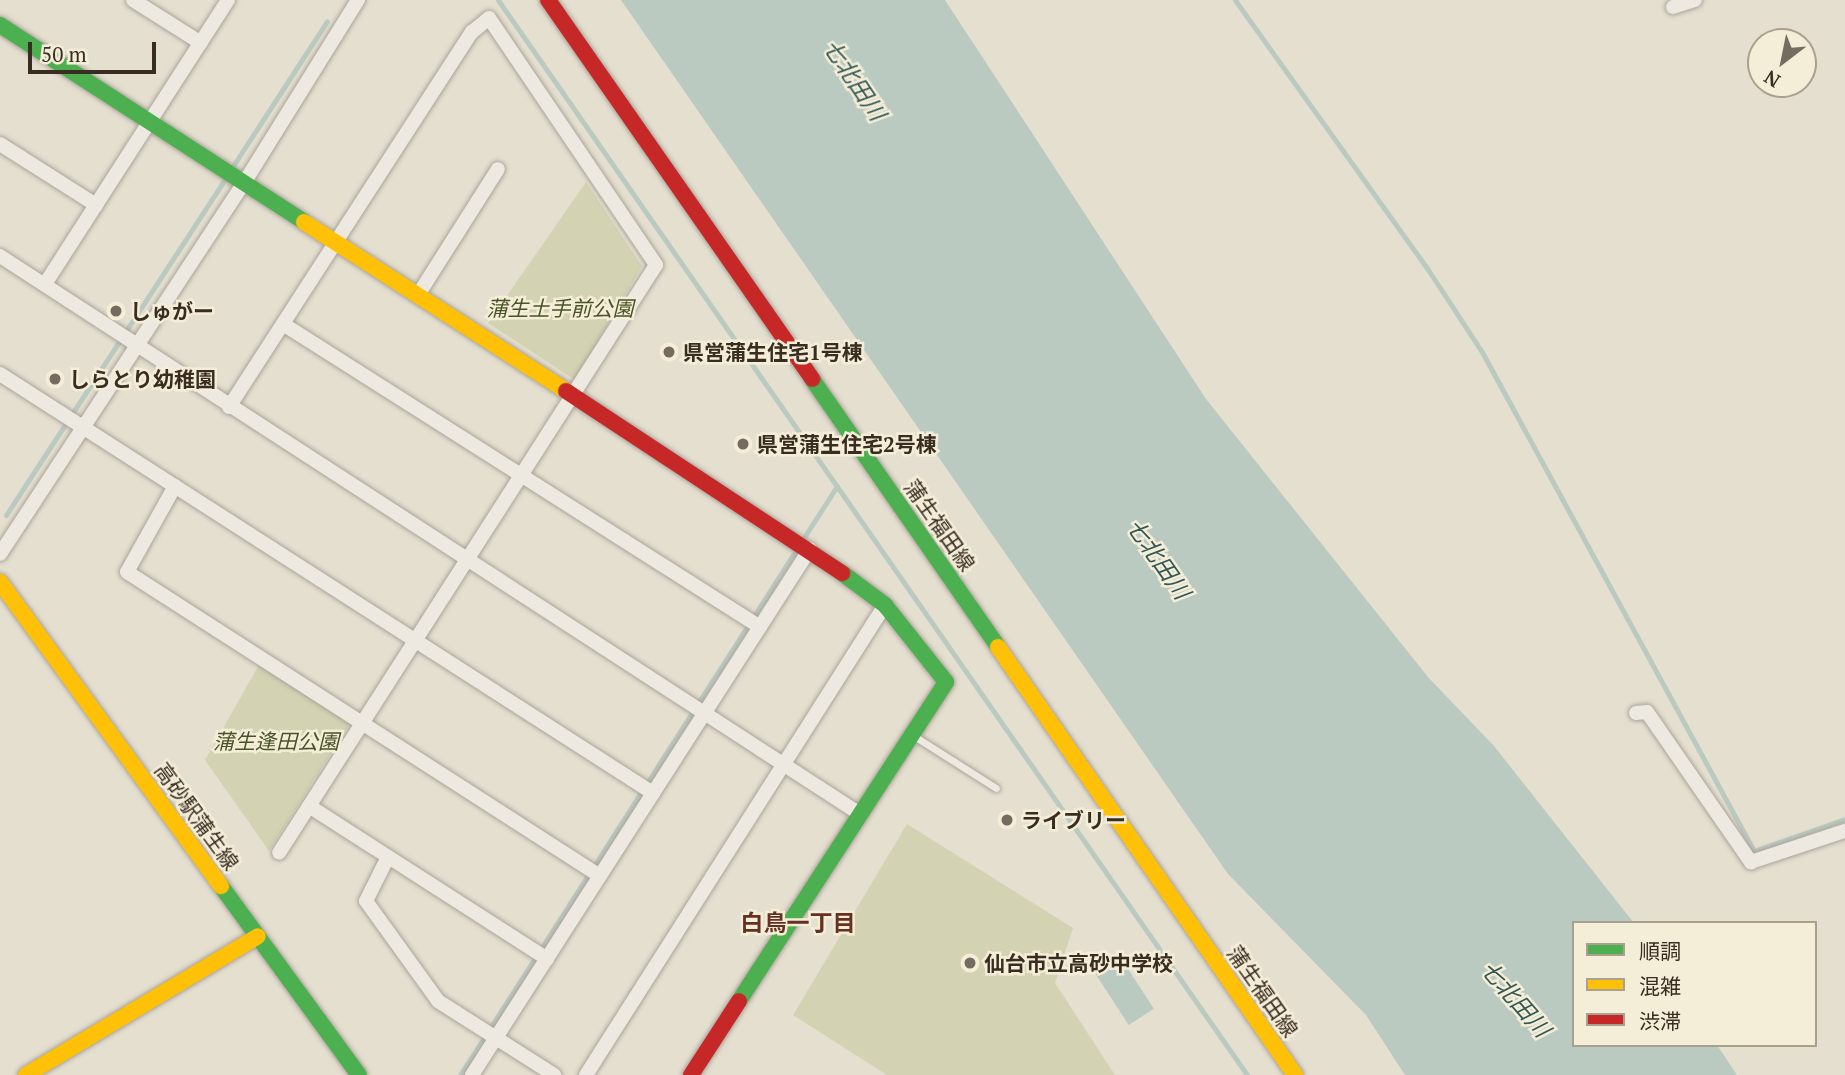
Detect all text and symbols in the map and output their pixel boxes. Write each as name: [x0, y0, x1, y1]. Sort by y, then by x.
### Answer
scale bar: [32, 28, 159, 72]
north arrow: [1747, 28, 1817, 98]
water label: 七北田川: [817, 34, 891, 126]
text: 50 m: [41, 40, 87, 68]
text: N: [1759, 65, 1784, 94]
park label: 蒲生土手前公園: [487, 295, 633, 321]
place label: しゅがー: [130, 298, 214, 324]
marker: しゅがー: [108, 303, 124, 319]
place label: 県営蒲生住宅1号棟: [683, 339, 863, 365]
marker: 県営蒲生住宅1号棟: [661, 344, 677, 360]
place label: しらとり幼稚園: [69, 366, 216, 392]
marker: しらとり幼稚園: [47, 371, 63, 387]
place label: 県営蒲生住宅2号棟: [757, 431, 937, 457]
marker: 県営蒲生住宅2号棟: [735, 436, 751, 452]
street label: 蒲生福田線: [900, 475, 980, 575]
water label: 七北田川: [1120, 513, 1196, 605]
park label: 蒲生逢田公園: [213, 728, 339, 754]
street label: 高砂駅蒲生線: [150, 758, 244, 874]
place label: ライブリー: [1021, 807, 1126, 833]
marker: ライブリー: [999, 812, 1015, 828]
district label: 白鳥一丁目: [741, 909, 855, 937]
legend: [1572, 921, 1817, 1047]
text: 順調: [1639, 937, 1681, 965]
street label: 蒲生福田線: [1223, 941, 1303, 1041]
place label: 仙台市立高砂中学校: [984, 950, 1173, 976]
marker: 仙台市立高砂中学校: [962, 955, 978, 971]
water label: 七北田川: [1474, 955, 1556, 1043]
text: 混雑: [1639, 972, 1681, 1000]
text: 渋滞: [1639, 1007, 1681, 1035]

